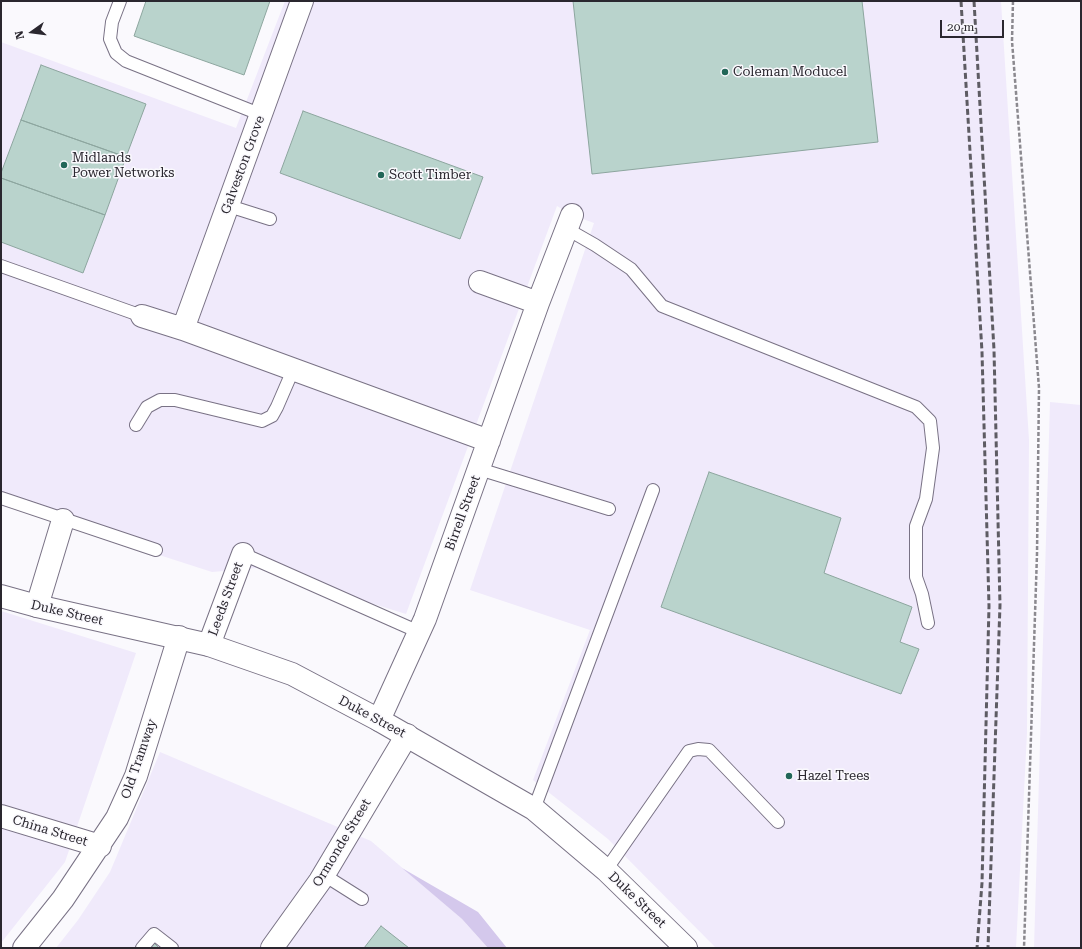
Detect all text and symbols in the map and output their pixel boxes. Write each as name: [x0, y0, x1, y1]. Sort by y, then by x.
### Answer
north arrow: [12, 12, 52, 52]
scale bar: [942, 12, 1006, 38]
text: 20 m: [947, 20, 974, 34]
text: N: [13, 29, 27, 41]
place label: Coleman Moducel: [733, 64, 847, 80]
marker: Coleman Moducel: [720, 67, 730, 77]
street label: Galveston Grove: [218, 114, 268, 216]
place label: Midlands Power Networks: [72, 150, 175, 181]
marker: Midlands Power Networks: [59, 160, 69, 170]
place label: Scott Timber: [389, 167, 471, 183]
marker: Scott Timber: [376, 170, 386, 180]
street label: Birrell Street: [442, 473, 484, 553]
street label: Leeds Street: [205, 560, 247, 638]
street label: Duke Street: [29, 597, 105, 629]
street label: Duke Street: [336, 693, 408, 741]
street label: Old Tramway: [118, 717, 160, 801]
place label: Hazel Trees: [797, 768, 869, 784]
marker: Hazel Trees: [784, 771, 794, 781]
street label: Ormonde Street: [310, 796, 374, 890]
street label: China Street: [10, 812, 90, 850]
street label: Duke Street: [605, 869, 669, 931]

